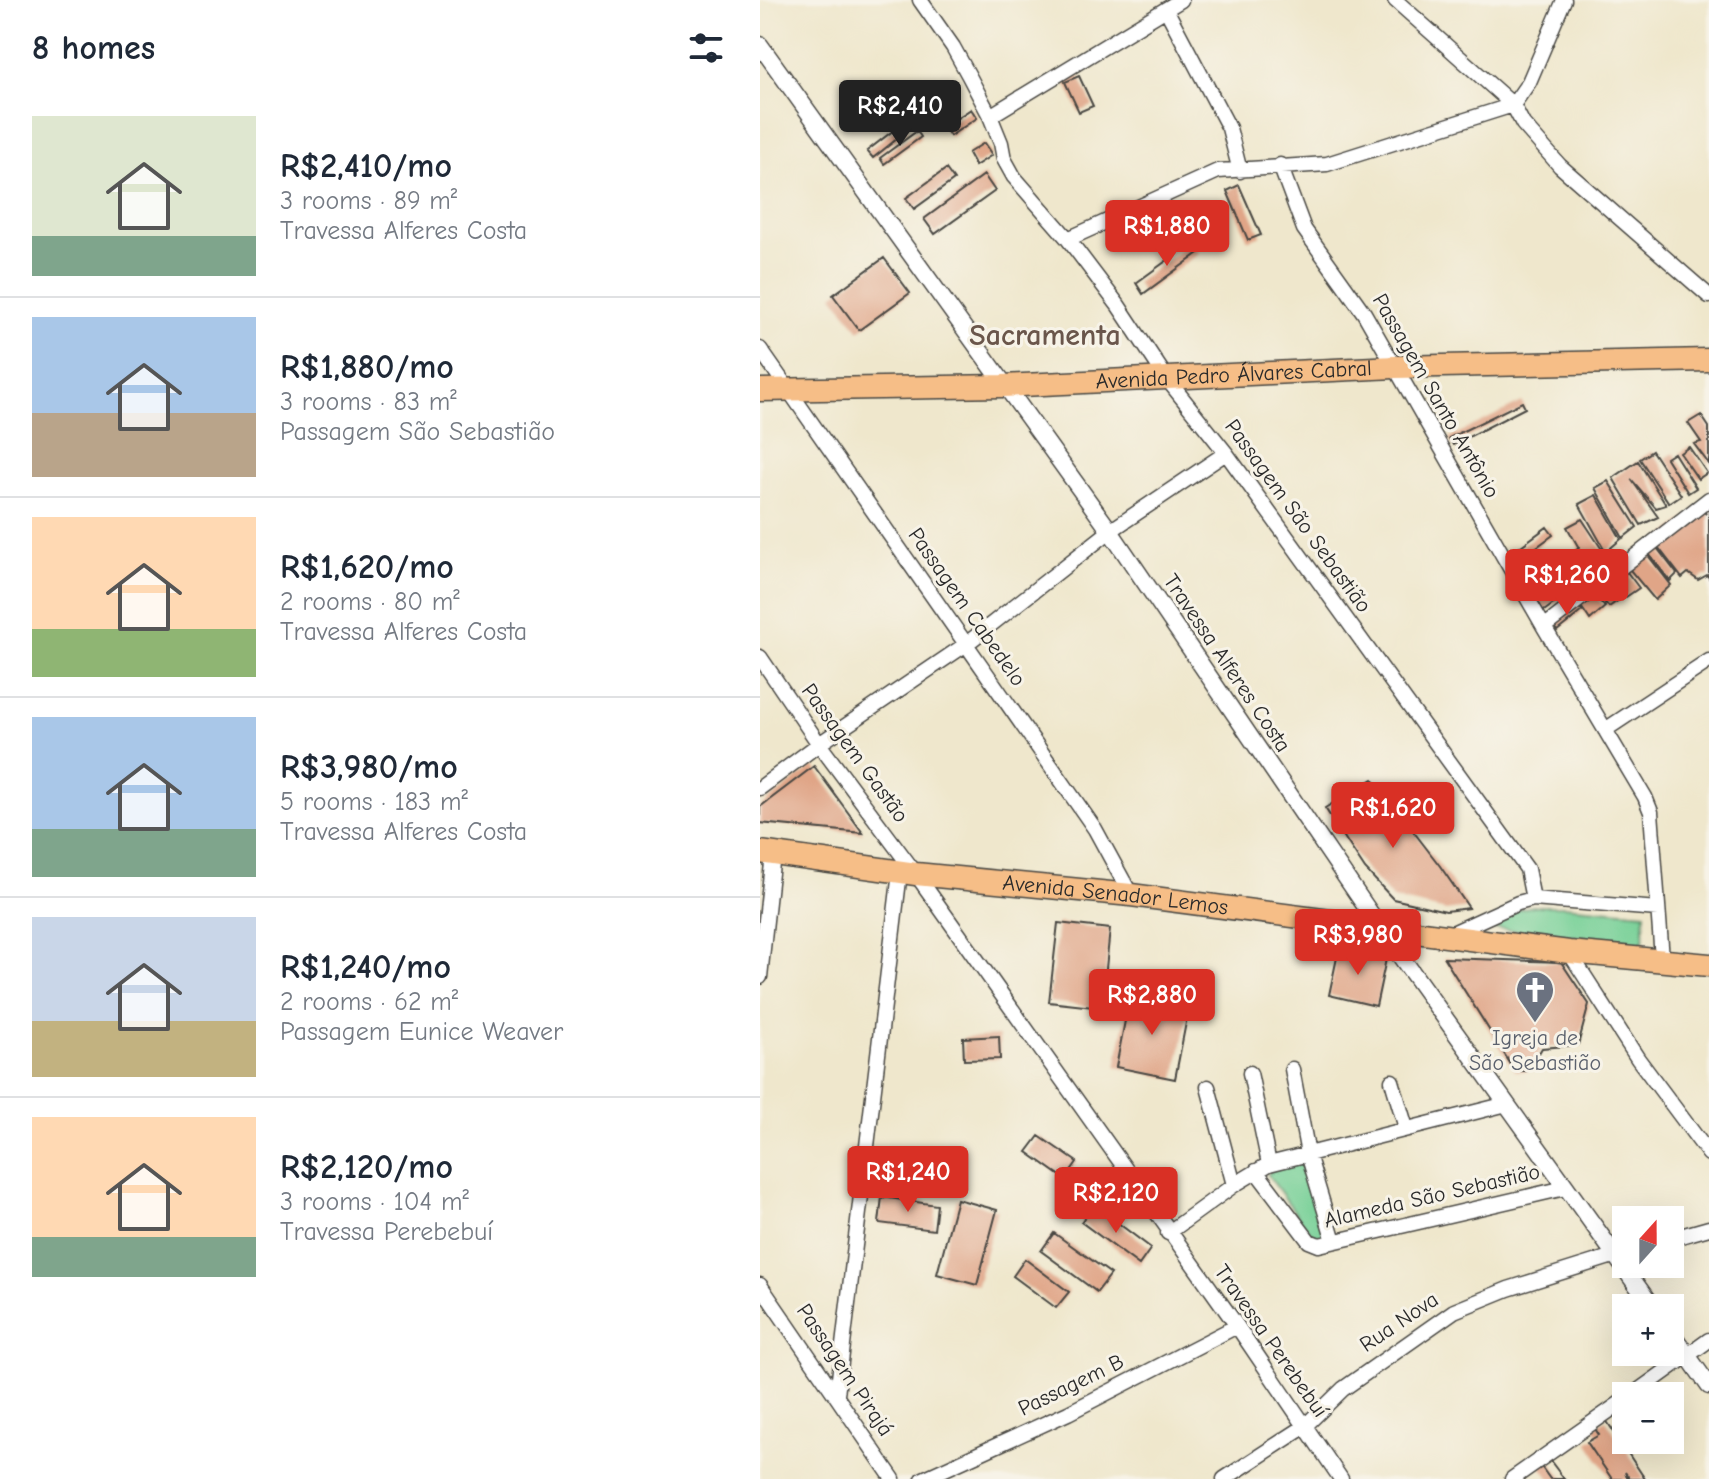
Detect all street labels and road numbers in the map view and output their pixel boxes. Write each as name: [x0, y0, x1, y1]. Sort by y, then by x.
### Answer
street label: Passagem Santo Antônio: [1367, 289, 1505, 503]
street label: Avenida Pedro Álvares Cabral: [1095, 355, 1372, 394]
street label: Passagem São Sebastião: [1219, 414, 1377, 618]
street label: Passagem Cabedelo: [903, 523, 1031, 691]
street label: Travessa Alferes Costa: [1158, 569, 1296, 757]
street label: Passagem Gastão: [796, 678, 914, 828]
street label: Avenida Senador Lemos: [1001, 870, 1230, 921]
street label: Alameda São Sebastião: [1322, 1159, 1542, 1233]
street label: Travessa Perebebuí: [1209, 1260, 1334, 1423]
street label: Rua Nova: [1355, 1286, 1443, 1358]
street label: Passagem Pirajá: [791, 1299, 899, 1441]
street label: Passagem B: [1014, 1348, 1128, 1422]

